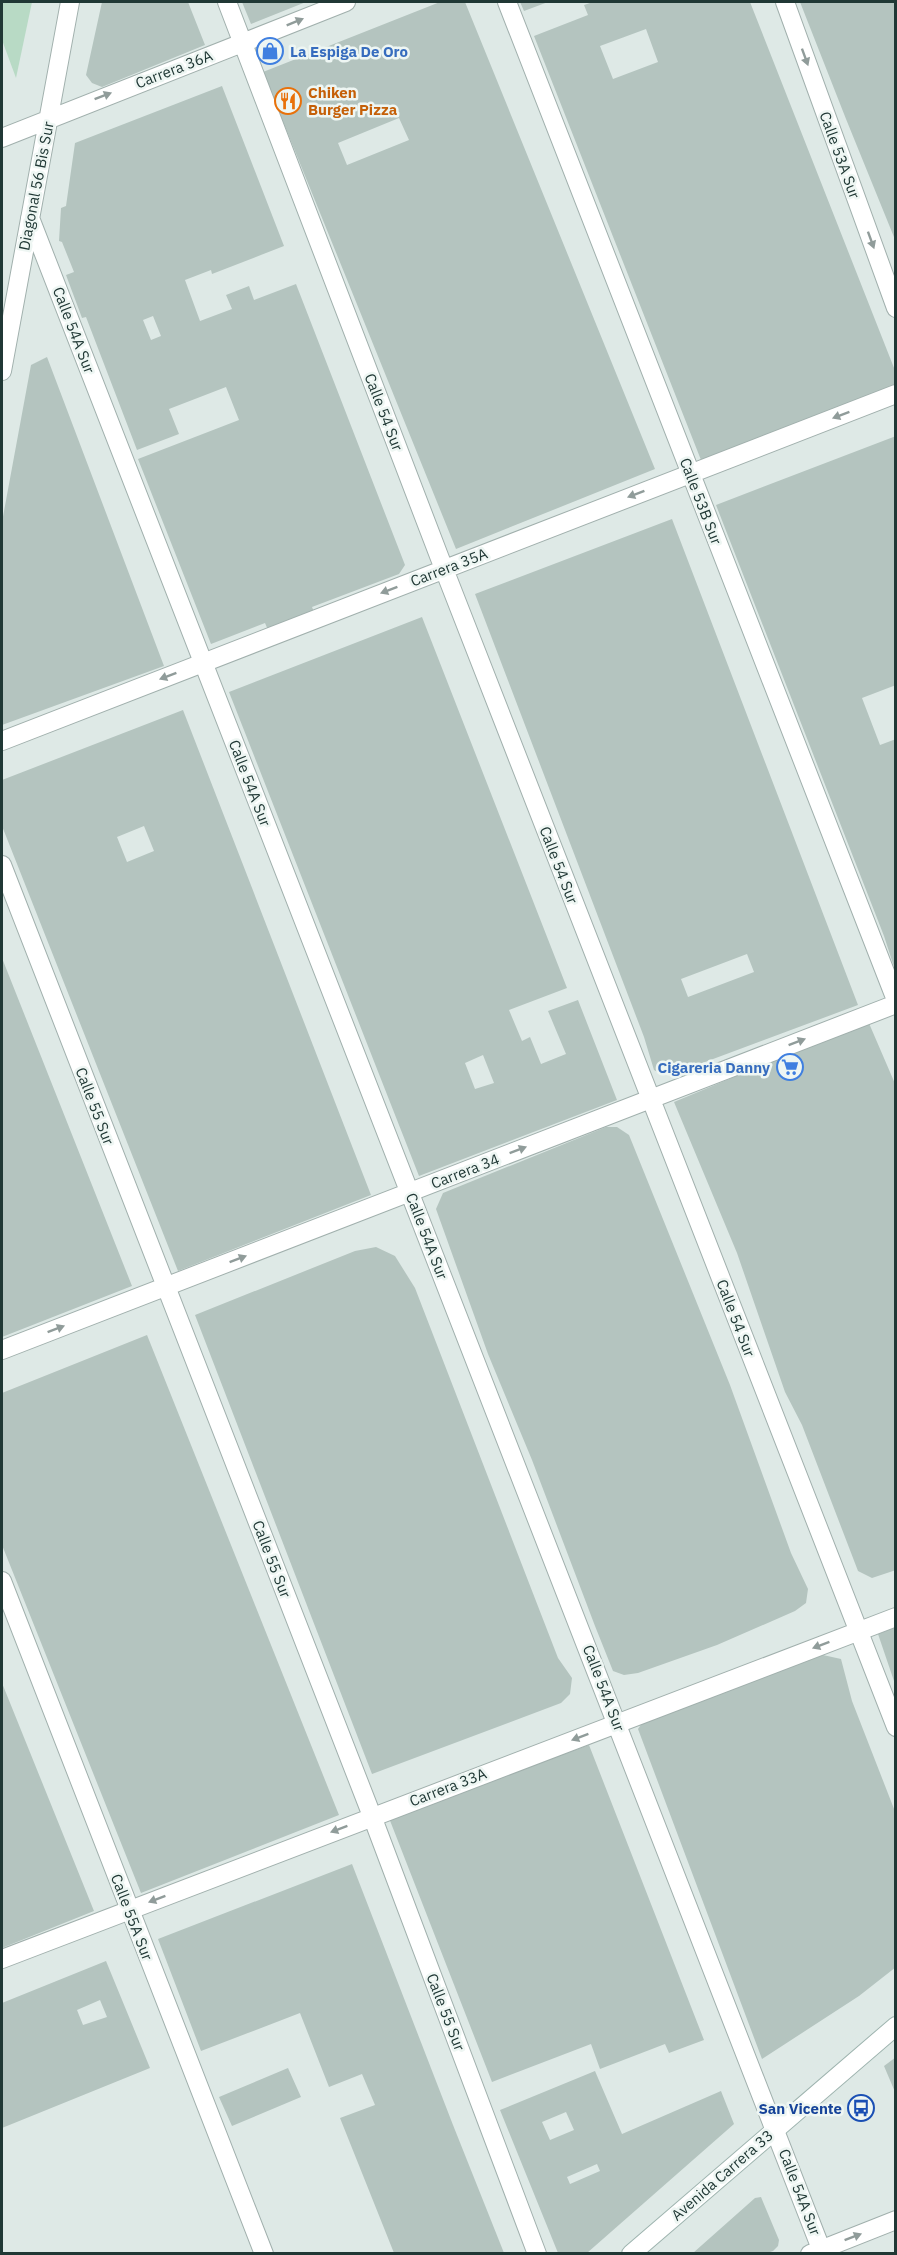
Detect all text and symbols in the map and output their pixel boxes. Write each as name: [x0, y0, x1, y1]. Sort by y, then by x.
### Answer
one-way arrow: [286, 17, 304, 27]
shop icon: La Espiga De Oro: [255, 36, 285, 66]
place label: La Espiga De Oro: [290, 42, 408, 61]
street label: Carrera 36A: [133, 45, 216, 92]
one-way arrow: [801, 48, 811, 66]
place label: Chiken Burger Pizza: [308, 83, 398, 119]
restaurant icon: Chiken Burger Pizza: [273, 86, 303, 116]
one-way arrow: [95, 91, 113, 101]
street label: Calle 53A Sur: [815, 109, 865, 202]
street label: Diagonal 56 Bis Sur: [14, 119, 58, 252]
one-way arrow: [867, 231, 876, 249]
street label: Calle 54A Sur: [49, 284, 99, 376]
street label: Calle 54 Sur: [361, 371, 408, 454]
one-way arrow: [832, 411, 850, 420]
street label: Calle 53B Sur: [676, 455, 726, 547]
one-way arrow: [627, 490, 645, 500]
street label: Carrera 35A: [408, 543, 491, 590]
one-way arrow: [380, 586, 398, 596]
one-way arrow: [159, 672, 177, 681]
street label: Calle 54A Sur: [225, 737, 275, 829]
street label: Calle 54 Sur: [536, 824, 583, 907]
one-way arrow: [789, 1037, 807, 1047]
supermarket icon: Cigareria Danny: [775, 1052, 805, 1082]
place label: Cigareria Danny: [658, 1058, 770, 1077]
street label: Calle 55 Sur: [72, 1065, 119, 1148]
one-way arrow: [509, 1145, 527, 1155]
street label: Carrera 34: [428, 1149, 502, 1193]
street label: Calle 54A Sur: [402, 1190, 452, 1282]
one-way arrow: [229, 1254, 247, 1263]
street label: Calle 54 Sur: [713, 1277, 760, 1360]
one-way arrow: [47, 1324, 65, 1333]
street label: Calle 55 Sur: [249, 1518, 296, 1601]
one-way arrow: [812, 1641, 830, 1650]
street label: Calle 54A Sur: [579, 1642, 629, 1734]
one-way arrow: [571, 1733, 589, 1742]
street label: Carrera 33A: [407, 1763, 490, 1810]
one-way arrow: [330, 1825, 348, 1834]
street label: Calle 55A Sur: [107, 1871, 157, 1963]
one-way arrow: [148, 1895, 166, 1904]
street label: Calle 55 Sur: [423, 1971, 470, 2054]
bus stop icon: San Vicente: [846, 2093, 876, 2123]
place label: San Vicente: [758, 2099, 842, 2118]
street label: Avenida Carrera 33: [667, 2126, 777, 2224]
street label: Calle 54A Sur: [775, 2146, 825, 2238]
one-way arrow: [844, 2232, 862, 2242]

